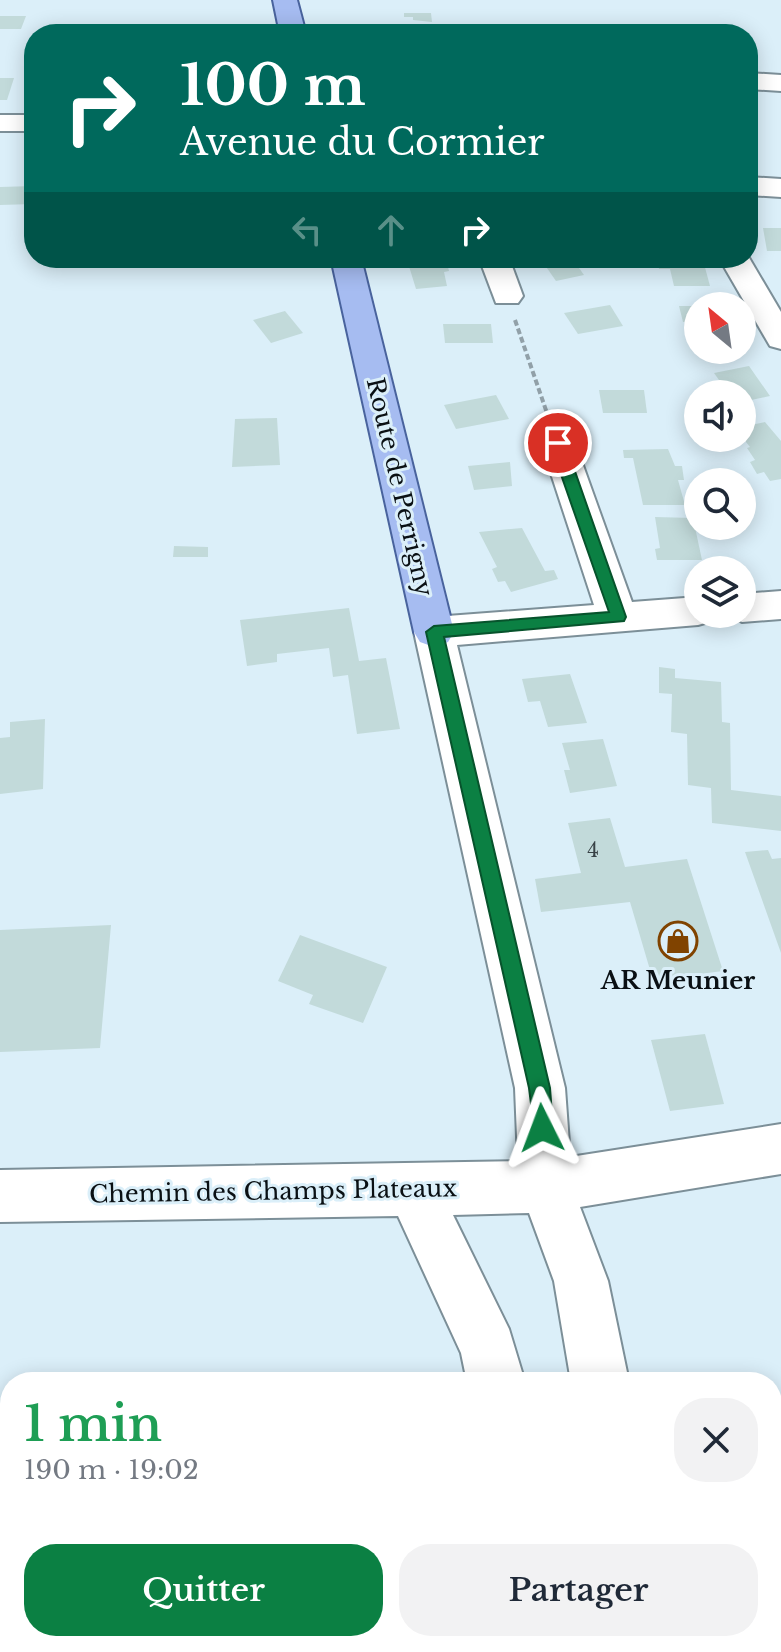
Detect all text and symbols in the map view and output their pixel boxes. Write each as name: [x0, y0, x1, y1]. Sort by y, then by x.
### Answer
text: 100 m: [180, 51, 366, 120]
icon: right: [48, 56, 152, 160]
text: Avenue du Cormier: [180, 120, 544, 165]
icon: left: [285, 208, 329, 252]
icon: ahead: [369, 208, 413, 252]
icon: right: [453, 208, 497, 252]
north arrow: [684, 292, 756, 364]
map controls: [684, 292, 756, 628]
street label: Route de Perrigny: [361, 375, 439, 600]
button: sound: [684, 380, 756, 452]
pin: [524, 409, 592, 477]
icon: arrive: [536, 421, 580, 465]
button: search: [684, 468, 756, 540]
button: layers: [684, 556, 756, 628]
house number: 4: [587, 838, 599, 862]
shop icon: AR Meunier: [657, 920, 699, 962]
place label: AR Meunier: [600, 966, 755, 995]
position arrow: [500, 1086, 584, 1170]
street label: Chemin des Champs Plateaux: [89, 1173, 458, 1209]
text: 1 min: [24, 1394, 162, 1454]
button: close: [674, 1398, 758, 1482]
text: 190 m · 19:02: [24, 1454, 199, 1486]
button: Quitter: [24, 1544, 383, 1636]
button: Partager: [399, 1544, 758, 1636]

